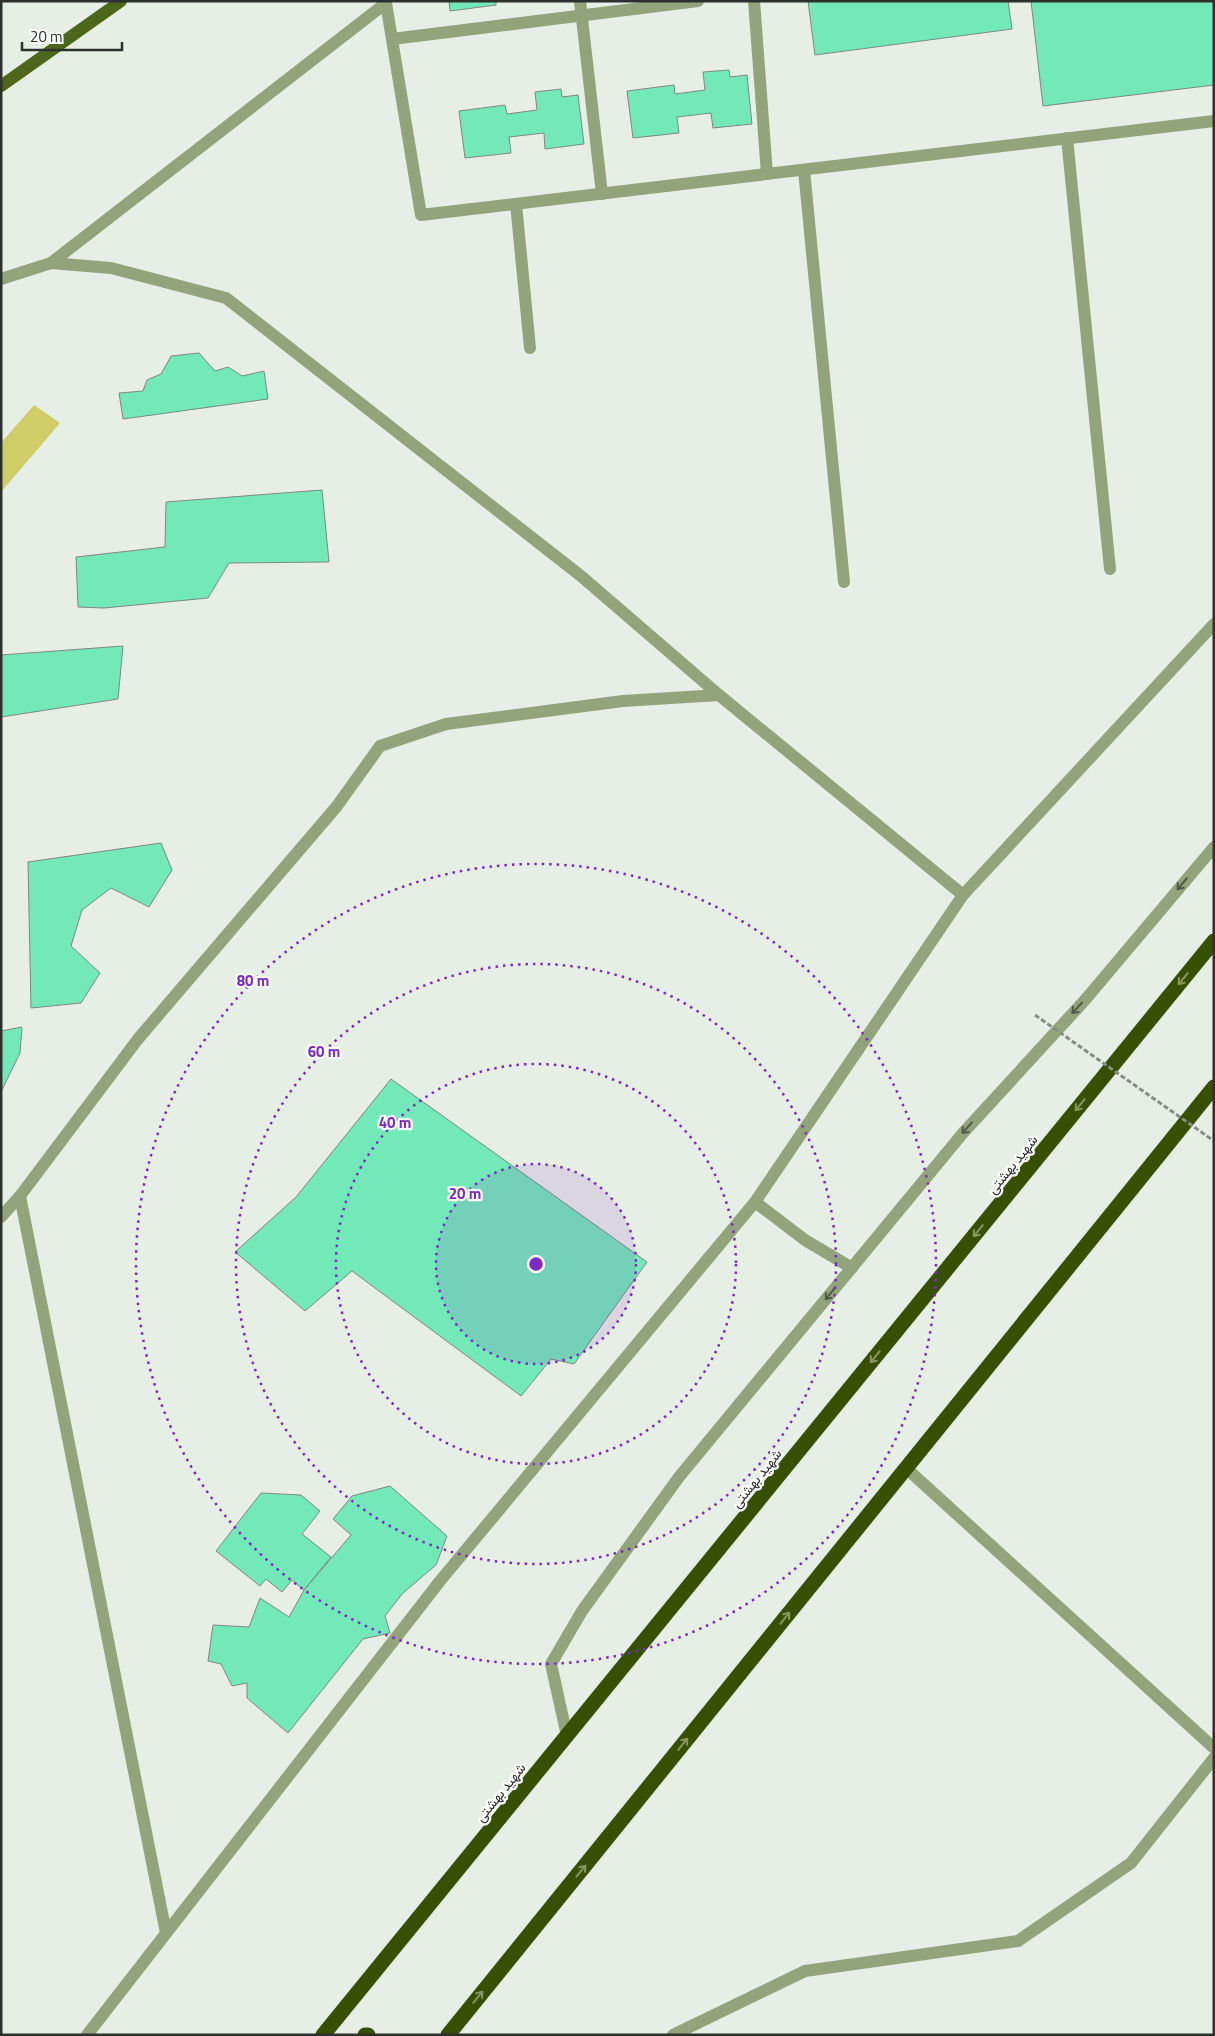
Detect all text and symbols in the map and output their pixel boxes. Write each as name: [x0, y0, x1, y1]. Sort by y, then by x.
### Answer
scale bar: [22, 20, 122, 52]
text: 20 m: [30, 25, 63, 48]
one-way arrow: [1177, 878, 1188, 891]
text: 80 m: [237, 969, 269, 992]
one-way arrow: [1177, 972, 1188, 985]
one-way arrow: [1071, 1002, 1083, 1015]
text: 60 m: [308, 1040, 340, 1063]
one-way arrow: [1075, 1098, 1086, 1111]
text: 40 m: [379, 1111, 411, 1134]
one-way arrow: [961, 1121, 973, 1134]
street label: شهید بهشتی: [982, 1130, 1042, 1198]
text: 20 m: [449, 1182, 481, 1205]
one-way arrow: [972, 1224, 983, 1237]
centre of rings: [527, 1255, 545, 1273]
one-way arrow: [825, 1287, 836, 1300]
one-way arrow: [870, 1350, 881, 1363]
street label: شهید بهشتی: [726, 1444, 786, 1512]
one-way arrow: [779, 1612, 790, 1625]
one-way arrow: [677, 1738, 688, 1751]
street label: شهید بهشتی: [470, 1758, 530, 1826]
one-way arrow: [575, 1864, 586, 1877]
one-way arrow: [473, 1991, 484, 2004]

